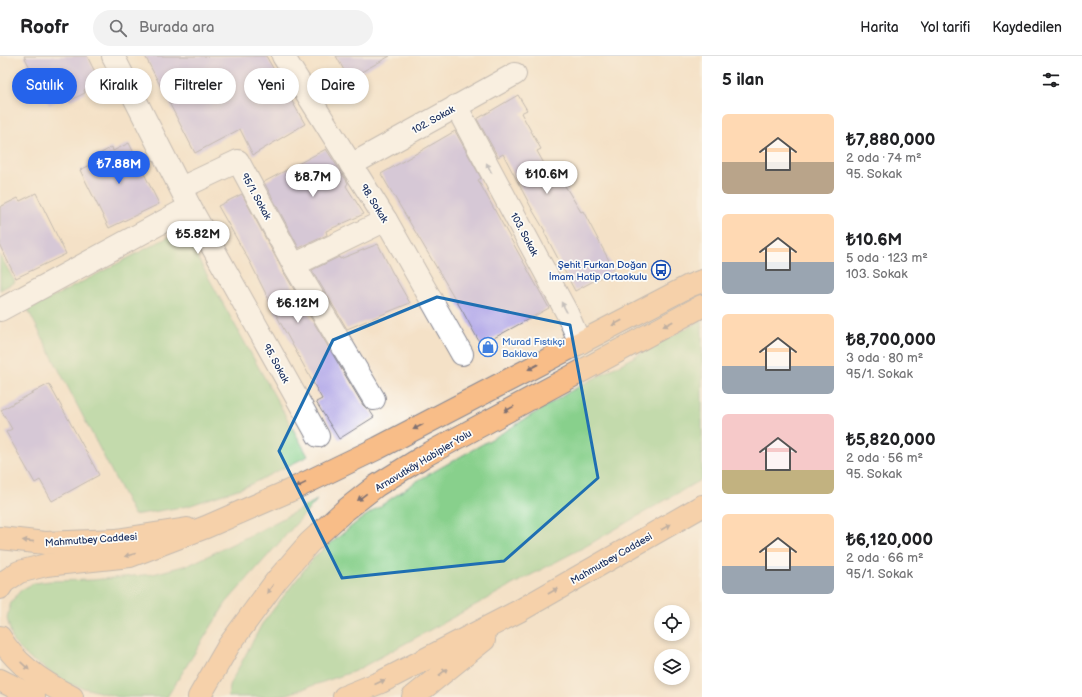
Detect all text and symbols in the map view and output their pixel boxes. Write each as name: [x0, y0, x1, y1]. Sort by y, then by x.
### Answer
search box: [93, 10, 373, 46]
text: Roofr: [20, 16, 69, 39]
icon: search: [107, 17, 129, 39]
text: Burada ara: [139, 18, 214, 37]
text: Harita: [860, 19, 899, 36]
text: Yol tarifi: [921, 19, 970, 36]
text: Kaydedilen: [992, 19, 1062, 36]
chip: Satılık: [12, 68, 77, 104]
chip: Kiralık: [85, 68, 152, 104]
chip: Filtreler: [160, 68, 236, 104]
chip: Yeni: [244, 68, 299, 104]
chip: Daire: [307, 68, 369, 104]
icon: filters: [1040, 69, 1062, 91]
text: 5 ilan: [722, 70, 764, 90]
street label: 102. Sokak: [410, 103, 457, 137]
icon: home: [754, 130, 802, 178]
text: ₺7,880,000: [846, 130, 935, 150]
text: 2 oda · 74 m²: [846, 150, 922, 166]
pin: ₺7.88M: [86, 151, 152, 185]
text: ₺7.88M: [97, 156, 141, 172]
pin: ₺10.6M: [514, 161, 580, 195]
one-way arrow: [486, 162, 492, 174]
pin: ₺8.7M: [285, 164, 341, 198]
text: ₺10.6M: [526, 166, 568, 182]
text: 95. Sokak: [846, 166, 902, 182]
text: ₺8.7M: [295, 169, 331, 185]
street label: 95/1. Sokak: [238, 171, 274, 222]
street label: 98. Sokak: [358, 182, 391, 225]
street label: 103. Sokak: [508, 211, 541, 258]
pin: ₺5.82M: [165, 221, 231, 255]
text: ₺5.82M: [176, 226, 220, 242]
icon: home: [754, 230, 802, 278]
text: ₺10.6M: [846, 230, 902, 250]
text: 5 oda · 123 m²: [846, 250, 928, 266]
place label: Şehit Furkan Doğan İmam Hatip Ortaokulu: [549, 259, 647, 283]
bus stop icon: Şehit Furkan Doğan İmam Hatip Ortaokulu: [650, 259, 672, 281]
text: 103. Sokak: [846, 266, 908, 282]
pin: ₺6.12M: [265, 290, 331, 324]
text: ₺6.12M: [277, 295, 319, 311]
one-way arrow: [561, 301, 567, 313]
one-way arrow: [611, 320, 623, 326]
one-way arrow: [662, 321, 674, 328]
icon: home: [754, 330, 802, 378]
text: ₺8,700,000: [846, 330, 936, 350]
shop icon: Murad Fıstıkçı Baklava: [477, 336, 499, 358]
place label: Murad Fıstıkçı Baklava: [502, 336, 565, 360]
street label: 95. Sokak: [260, 342, 292, 385]
text: 3 oda · 80 m²: [846, 350, 923, 366]
one-way arrow: [527, 364, 539, 370]
text: 95/1. Sokak: [846, 366, 913, 382]
one-way arrow: [504, 406, 515, 413]
one-way arrow: [412, 424, 423, 431]
street label: Arnavutköy Habipler Yolu: [373, 427, 474, 494]
icon: home: [754, 430, 802, 478]
text: ₺5,820,000: [846, 430, 936, 450]
text: 2 oda · 56 m²: [846, 450, 923, 466]
text: 95. Sokak: [846, 466, 902, 482]
one-way arrow: [296, 482, 307, 489]
one-way arrow: [356, 493, 367, 502]
one-way arrow: [660, 523, 672, 530]
icon: home: [754, 530, 802, 578]
text: ₺6,120,000: [846, 530, 933, 550]
street label: Mahmutbey Caddesi: [45, 531, 137, 549]
street label: Mahmutbey Caddesi: [569, 531, 654, 587]
one-way arrow: [22, 538, 34, 544]
text: 2 oda · 66 m²: [846, 550, 924, 566]
one-way arrow: [124, 552, 136, 558]
text: 95/1. Sokak: [846, 566, 913, 582]
one-way arrow: [266, 584, 274, 594]
one-way arrow: [547, 588, 559, 595]
map controls: [654, 605, 690, 685]
button: locate: [654, 605, 690, 641]
button: layers: [654, 649, 690, 685]
one-way arrow: [20, 662, 30, 671]
one-way arrow: [438, 668, 449, 677]
one-way arrow: [375, 679, 386, 685]

